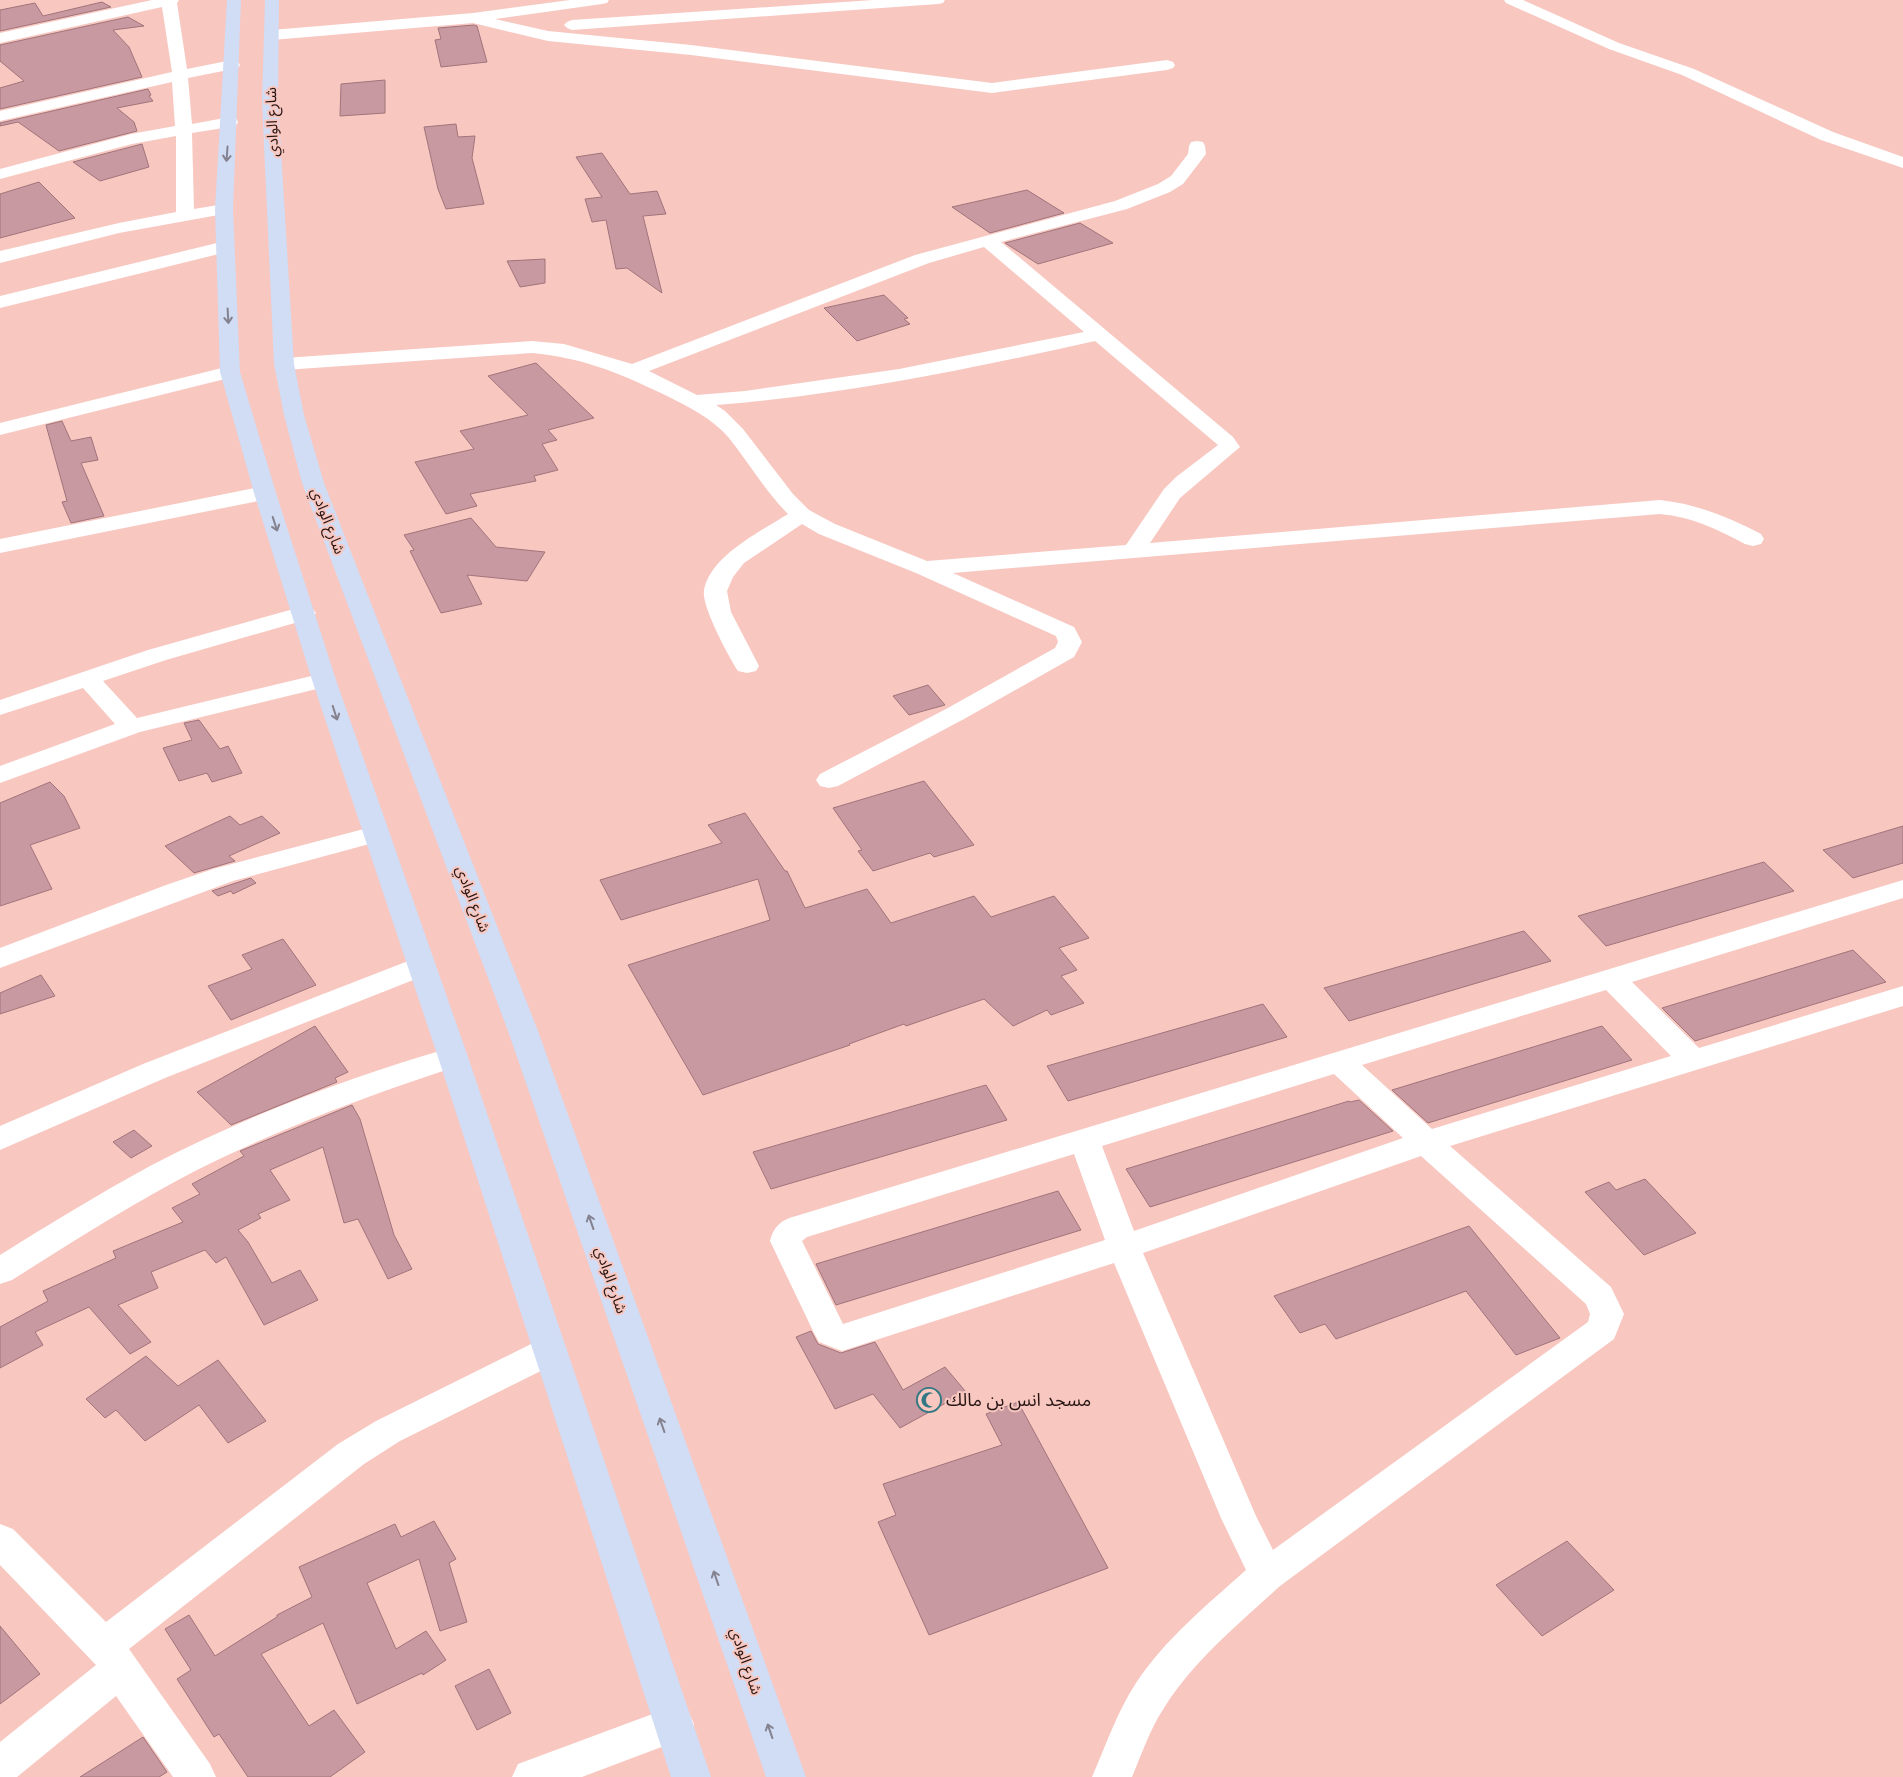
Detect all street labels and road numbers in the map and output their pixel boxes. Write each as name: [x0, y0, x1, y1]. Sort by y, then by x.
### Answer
street label: شارع الوادي: [260, 87, 285, 157]
street label: شارع الوادي: [304, 485, 351, 558]
street label: شارع الوادي: [449, 863, 496, 936]
street label: شارع الوادي: [588, 1243, 633, 1317]
street label: شارع الوادي: [723, 1624, 768, 1698]

